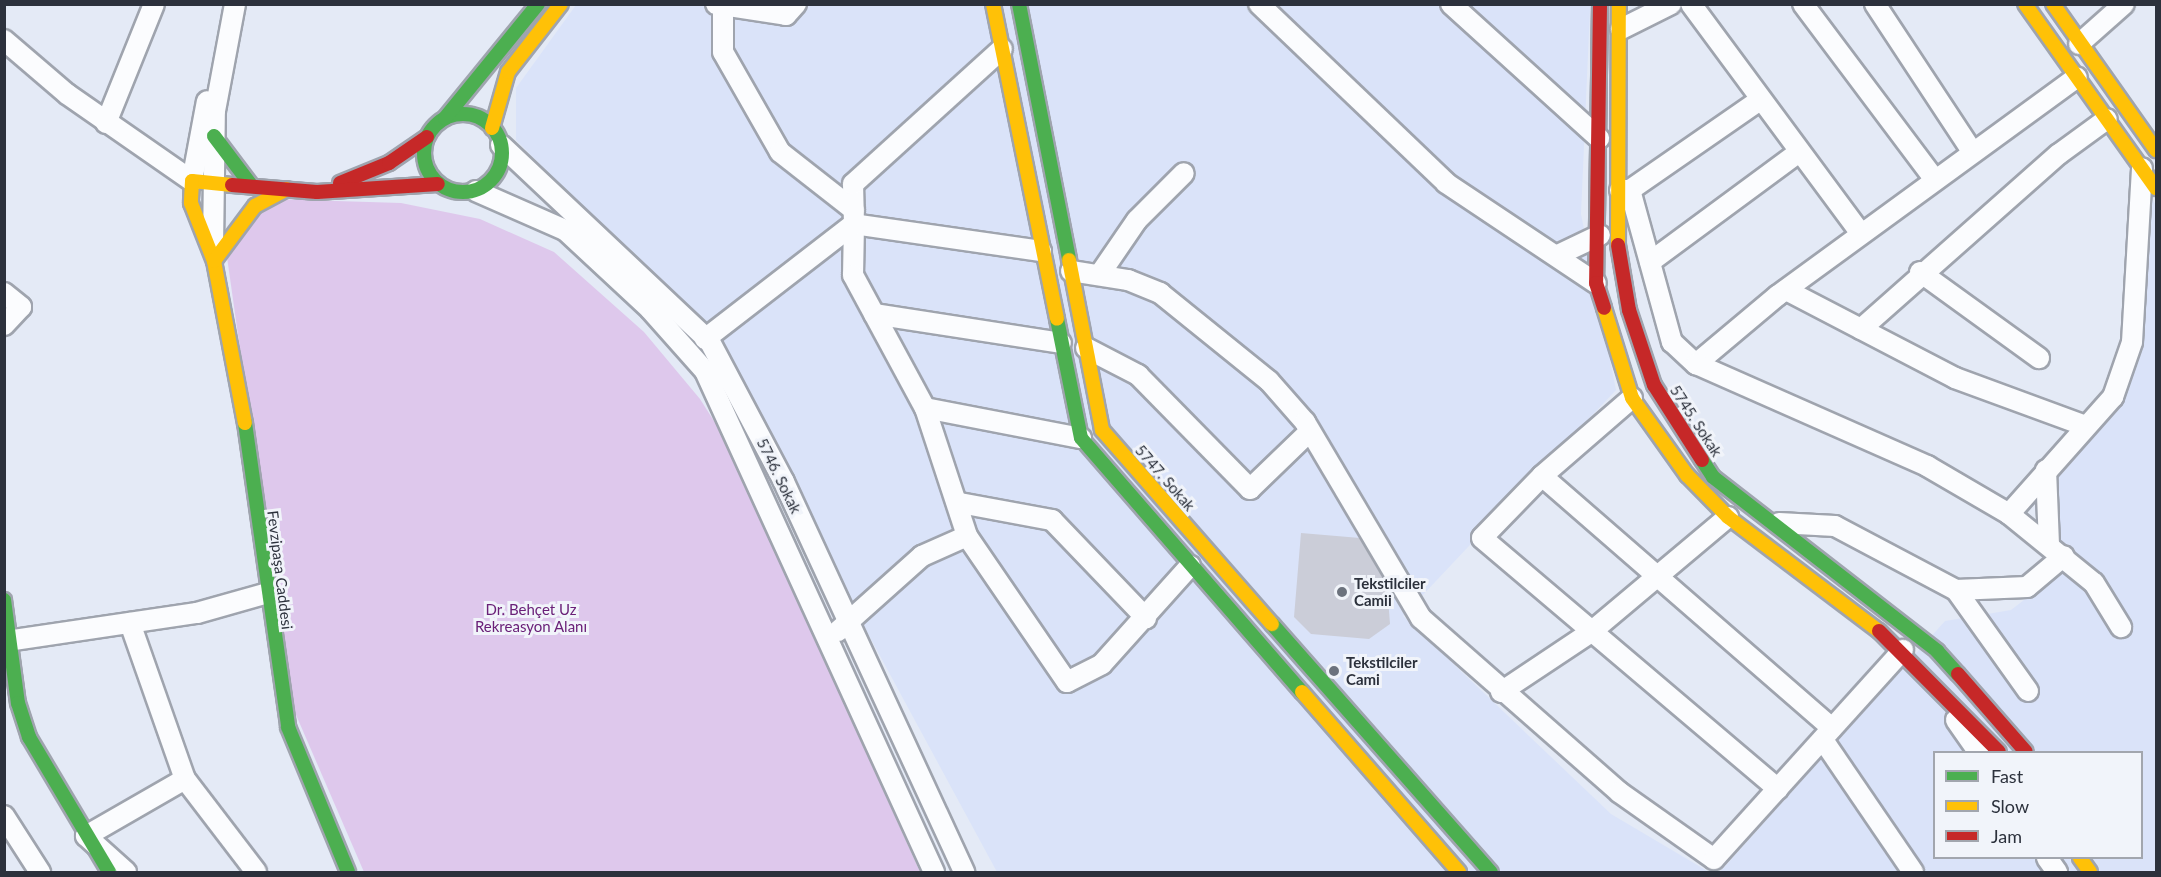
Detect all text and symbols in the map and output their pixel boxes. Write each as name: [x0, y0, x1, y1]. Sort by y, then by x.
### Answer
street label: 5745. Sokak: [1666, 382, 1726, 460]
street label: 5746. Sokak: [753, 435, 805, 517]
street label: 5747. Sokak: [1131, 441, 1199, 515]
street label: Fevzipaşa Caddesi: [264, 510, 296, 630]
place label: Tekstilciler Camii: [1354, 574, 1426, 609]
marker: Tekstilciler Camii: [1335, 585, 1349, 599]
park label: Dr. Behçet Uz Rekreasyon Alanı: [475, 600, 587, 635]
place label: Tekstilciler Cami: [1346, 653, 1418, 688]
marker: Tekstilciler Cami: [1327, 664, 1341, 678]
legend: [1933, 751, 2143, 859]
text: Fast: [1991, 765, 2023, 787]
text: Slow: [1991, 795, 2029, 817]
text: Jam: [1991, 825, 2022, 847]

